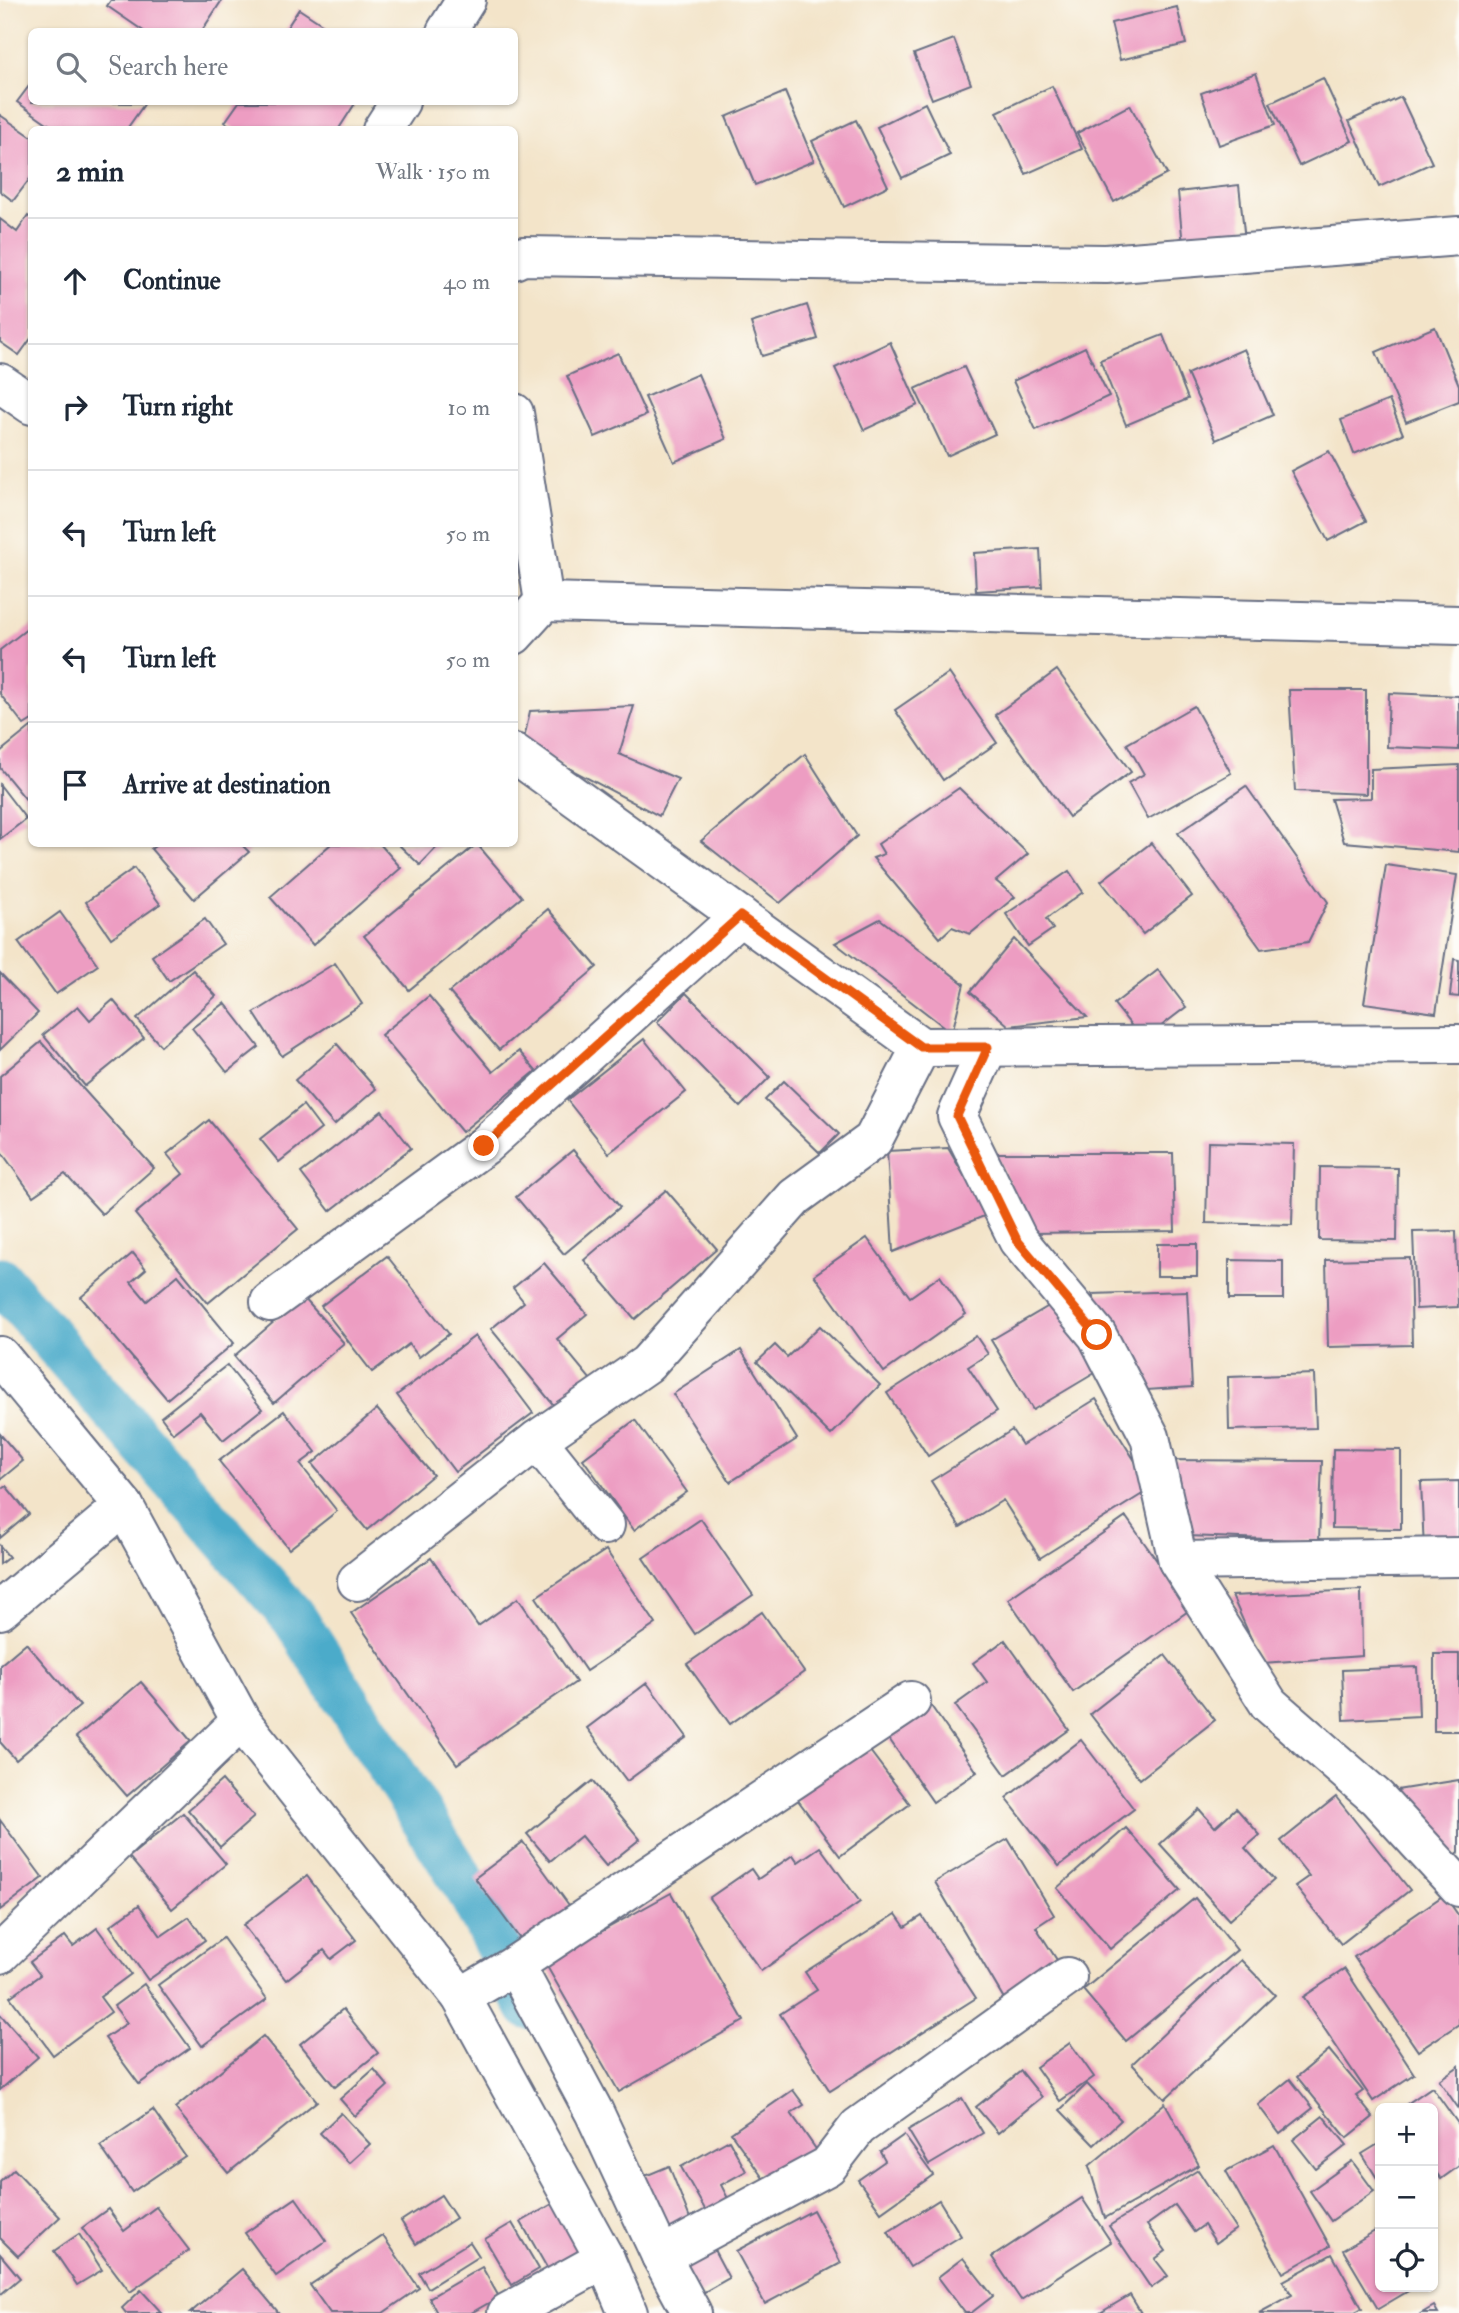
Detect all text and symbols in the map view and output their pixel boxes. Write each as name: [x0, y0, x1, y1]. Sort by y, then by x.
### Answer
search box: [28, 28, 518, 105]
icon: search: [52, 48, 90, 86]
text: Search here: [108, 51, 228, 83]
text: 2 min: [56, 153, 124, 190]
text: Walk · 150 m: [376, 157, 490, 186]
icon: ahead: [56, 262, 94, 300]
text: Continue: [123, 265, 221, 297]
text: 40 m: [443, 267, 490, 296]
icon: right: [56, 388, 94, 426]
text: Turn right: [123, 391, 233, 423]
text: 10 m: [447, 393, 490, 422]
icon: left: [56, 514, 94, 552]
text: Turn left: [123, 517, 216, 549]
text: 50 m: [446, 519, 490, 548]
icon: left: [56, 640, 94, 678]
text: Turn left: [123, 643, 216, 675]
text: 50 m: [446, 645, 490, 674]
icon: arrive: [56, 766, 94, 804]
text: Arrive at destination: [123, 769, 331, 801]
route end: [468, 1130, 499, 1161]
route start: [1081, 1319, 1112, 1350]
map controls: [1375, 2103, 1438, 2292]
button: +: [1375, 2103, 1438, 2166]
button: −: [1375, 2166, 1438, 2229]
button: locate: [1375, 2229, 1438, 2292]

